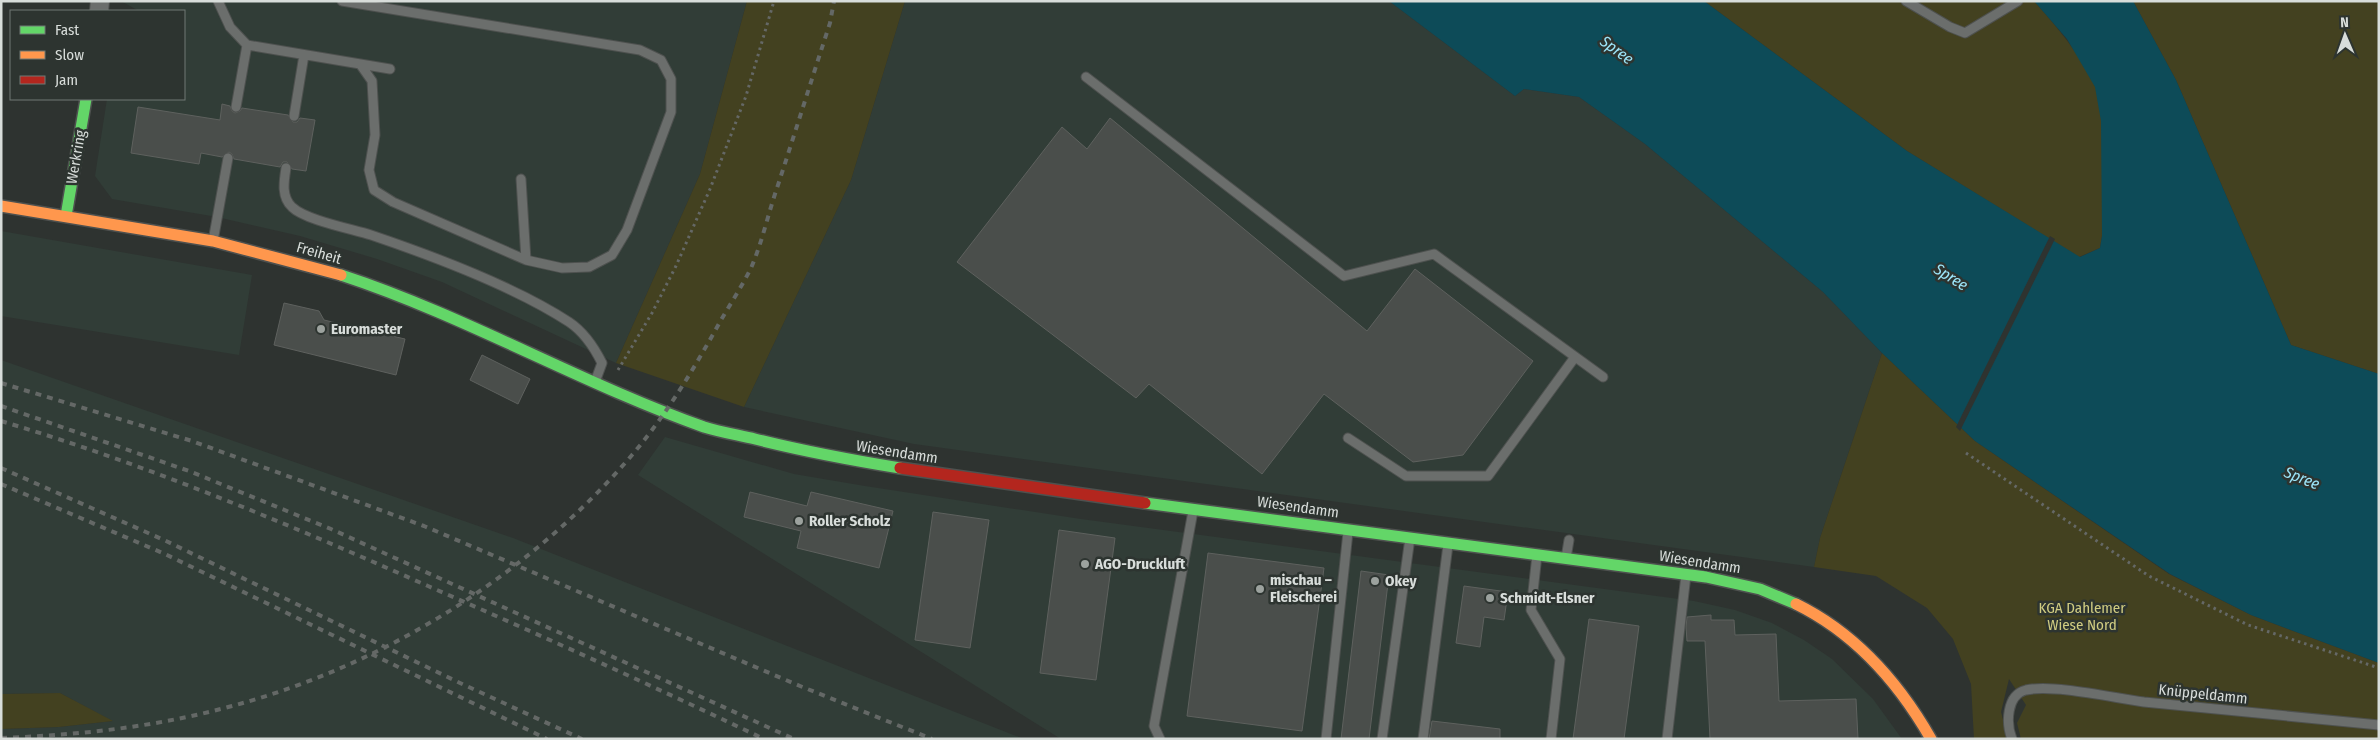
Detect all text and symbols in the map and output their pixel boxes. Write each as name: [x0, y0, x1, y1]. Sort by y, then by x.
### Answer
legend: [10, 10, 185, 100]
north arrow: [2320, 10, 2370, 60]
text: N: [2340, 14, 2349, 31]
text: Fast: [55, 21, 79, 39]
water label: Spree: [1596, 31, 1638, 69]
text: Slow: [55, 46, 84, 64]
text: Jam: [55, 71, 78, 89]
street label: Werkring: [62, 129, 90, 185]
street label: Freiheit: [294, 238, 344, 268]
water label: Spree: [1930, 259, 1972, 295]
place label: Euromaster: [331, 320, 403, 338]
marker: Euromaster: [315, 323, 327, 335]
street label: Wiesendamm: [855, 437, 939, 467]
water label: Spree: [2281, 462, 2323, 494]
street label: Wiesendamm: [1256, 492, 1340, 522]
place label: Roller Scholz: [809, 512, 891, 530]
marker: Roller Scholz: [793, 515, 805, 527]
street label: Wiesendamm: [1658, 547, 1742, 577]
place label: AGO-Druckluft: [1094, 555, 1186, 573]
marker: AGO-Druckluft: [1079, 558, 1091, 570]
place label: mischau – Fleischerei: [1270, 571, 1337, 606]
place label: Okey: [1385, 572, 1417, 590]
marker: Okey: [1369, 575, 1381, 587]
marker: mischau – Fleischerei: [1254, 583, 1266, 595]
place label: Schmidt-Elsner: [1500, 589, 1595, 607]
marker: Schmidt-Elsner: [1484, 592, 1496, 604]
park label: KGA Dahlemer Wiese Nord: [2038, 599, 2126, 634]
street label: Knüppeldamm: [2158, 680, 2248, 708]

